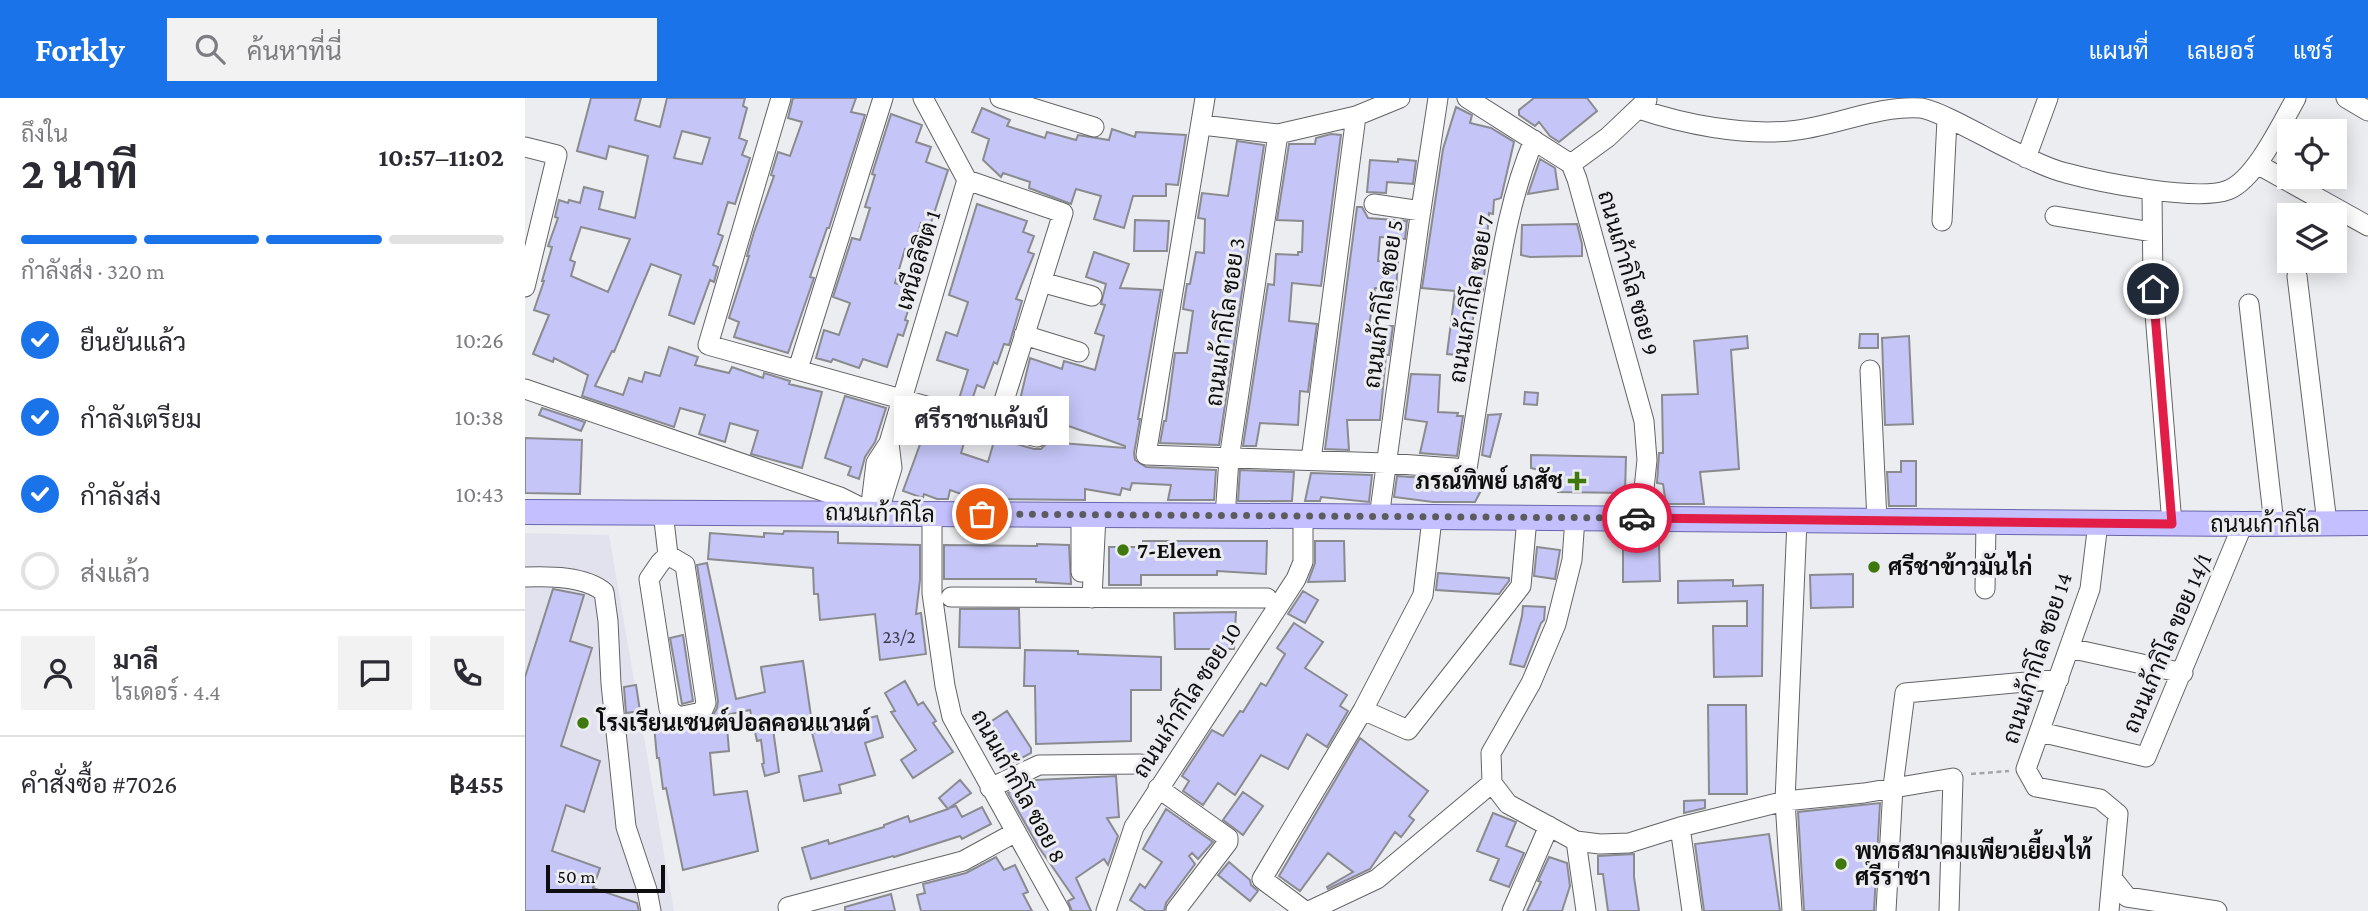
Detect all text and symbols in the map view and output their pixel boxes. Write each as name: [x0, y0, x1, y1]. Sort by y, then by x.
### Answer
search box: [167, 18, 657, 81]
icon: search: [191, 30, 229, 68]
text: Forkly: [35, 31, 125, 68]
text: ค้นหาที่นี่: [247, 37, 342, 66]
text: แผนที่: [2089, 37, 2149, 64]
text: เลเยอร์: [2187, 37, 2255, 64]
text: แชร์: [2293, 37, 2333, 64]
map controls: [2277, 119, 2347, 273]
button: locate: [2277, 119, 2347, 189]
text: ถึงใน: [21, 121, 68, 147]
text: 10:57–11:02: [378, 143, 504, 172]
text: 2 นาที: [21, 147, 138, 198]
street label: ถนนเก้ากิโล ซอย 9: [1593, 187, 1668, 359]
button: layers: [2277, 203, 2347, 273]
street label: เหนือลิขิต 1: [889, 206, 945, 313]
street label: ถนนเก้ากิโล ซอย 7: [1441, 212, 1499, 385]
street label: ถนนเก้ากิโล ซอย 5: [1355, 218, 1408, 390]
street label: ถนนเก้ากิโล ซอย 3: [1197, 236, 1250, 408]
text: กำลังส่ง · 320 m: [21, 258, 165, 284]
pin: [2123, 259, 2183, 319]
icon: home: [2134, 270, 2172, 308]
icon: check: [21, 321, 59, 359]
text: 10:26: [455, 327, 504, 353]
text: ยืนยันแล้ว: [80, 328, 186, 357]
callout: ศรีราชาแค้มป์: [895, 395, 1069, 444]
icon: check: [21, 398, 59, 436]
text: 10:38: [455, 404, 504, 430]
text: กำลังเตรียม: [80, 405, 202, 434]
text: ศรีราชาแค้มป์: [914, 407, 1049, 433]
place label: ภรณ์ทิพย์ เภสัช: [1415, 465, 1563, 494]
marker: ภรณ์ทิพย์ เภสัช: [1569, 473, 1585, 489]
icon: check: [21, 475, 59, 513]
text: 10:43: [456, 481, 504, 507]
text: กำลังส่ง: [80, 482, 161, 511]
courier: [1602, 483, 1672, 553]
pin: [952, 484, 1012, 544]
icon: bag: [963, 495, 1001, 533]
street label: ถนนเก้ากิโล: [825, 496, 935, 527]
icon: car: [1618, 499, 1656, 537]
street label: ถนนเก้ากิโล: [2210, 508, 2320, 537]
place label: 7-Eleven: [1137, 537, 1222, 563]
marker: 7-Eleven: [1115, 542, 1131, 558]
street label: ถนนเก้ากิโล ขอย 14/1: [2115, 548, 2217, 737]
place label: ศรีชาข้าวมันไก่: [1888, 551, 2033, 580]
text: ส่งแล้ว: [80, 559, 150, 588]
marker: ศรีชาข้าวมันไก่: [1866, 559, 1882, 575]
street label: ถนนเก้ากิโล ซอย 14: [1994, 568, 2077, 747]
street label: ถนนเก้ากิโล ซอย 10: [1125, 616, 1247, 782]
house number: 23/2: [882, 626, 916, 647]
button: person: [21, 636, 95, 710]
button: chat: [338, 636, 412, 710]
button: phone: [430, 636, 504, 710]
text: มาลี: [113, 646, 158, 675]
text: ไรเดอร์ · 4.4: [113, 679, 221, 705]
street label: ถนนเก้ากิโล ซอย 8: [966, 703, 1075, 867]
place label: โรงเรียนเซนต์ปอลคอนแวนต์: [595, 707, 871, 736]
marker: โรงเรียนเซนต์ปอลคอนแวนต์: [575, 715, 591, 731]
text: คำสั่งซื้อ #7026: [21, 770, 177, 799]
text: ฿455: [449, 770, 504, 799]
place label: พุทธสมาคมเพียวเยี้ยงไท้ ศรีราชา: [1855, 829, 2092, 890]
marker: พุทธสมาคมเพียวเยี้ยงไท้ ศรีราชา: [1833, 856, 1849, 872]
scale bar: [546, 862, 665, 894]
text: 50 m: [557, 866, 596, 887]

